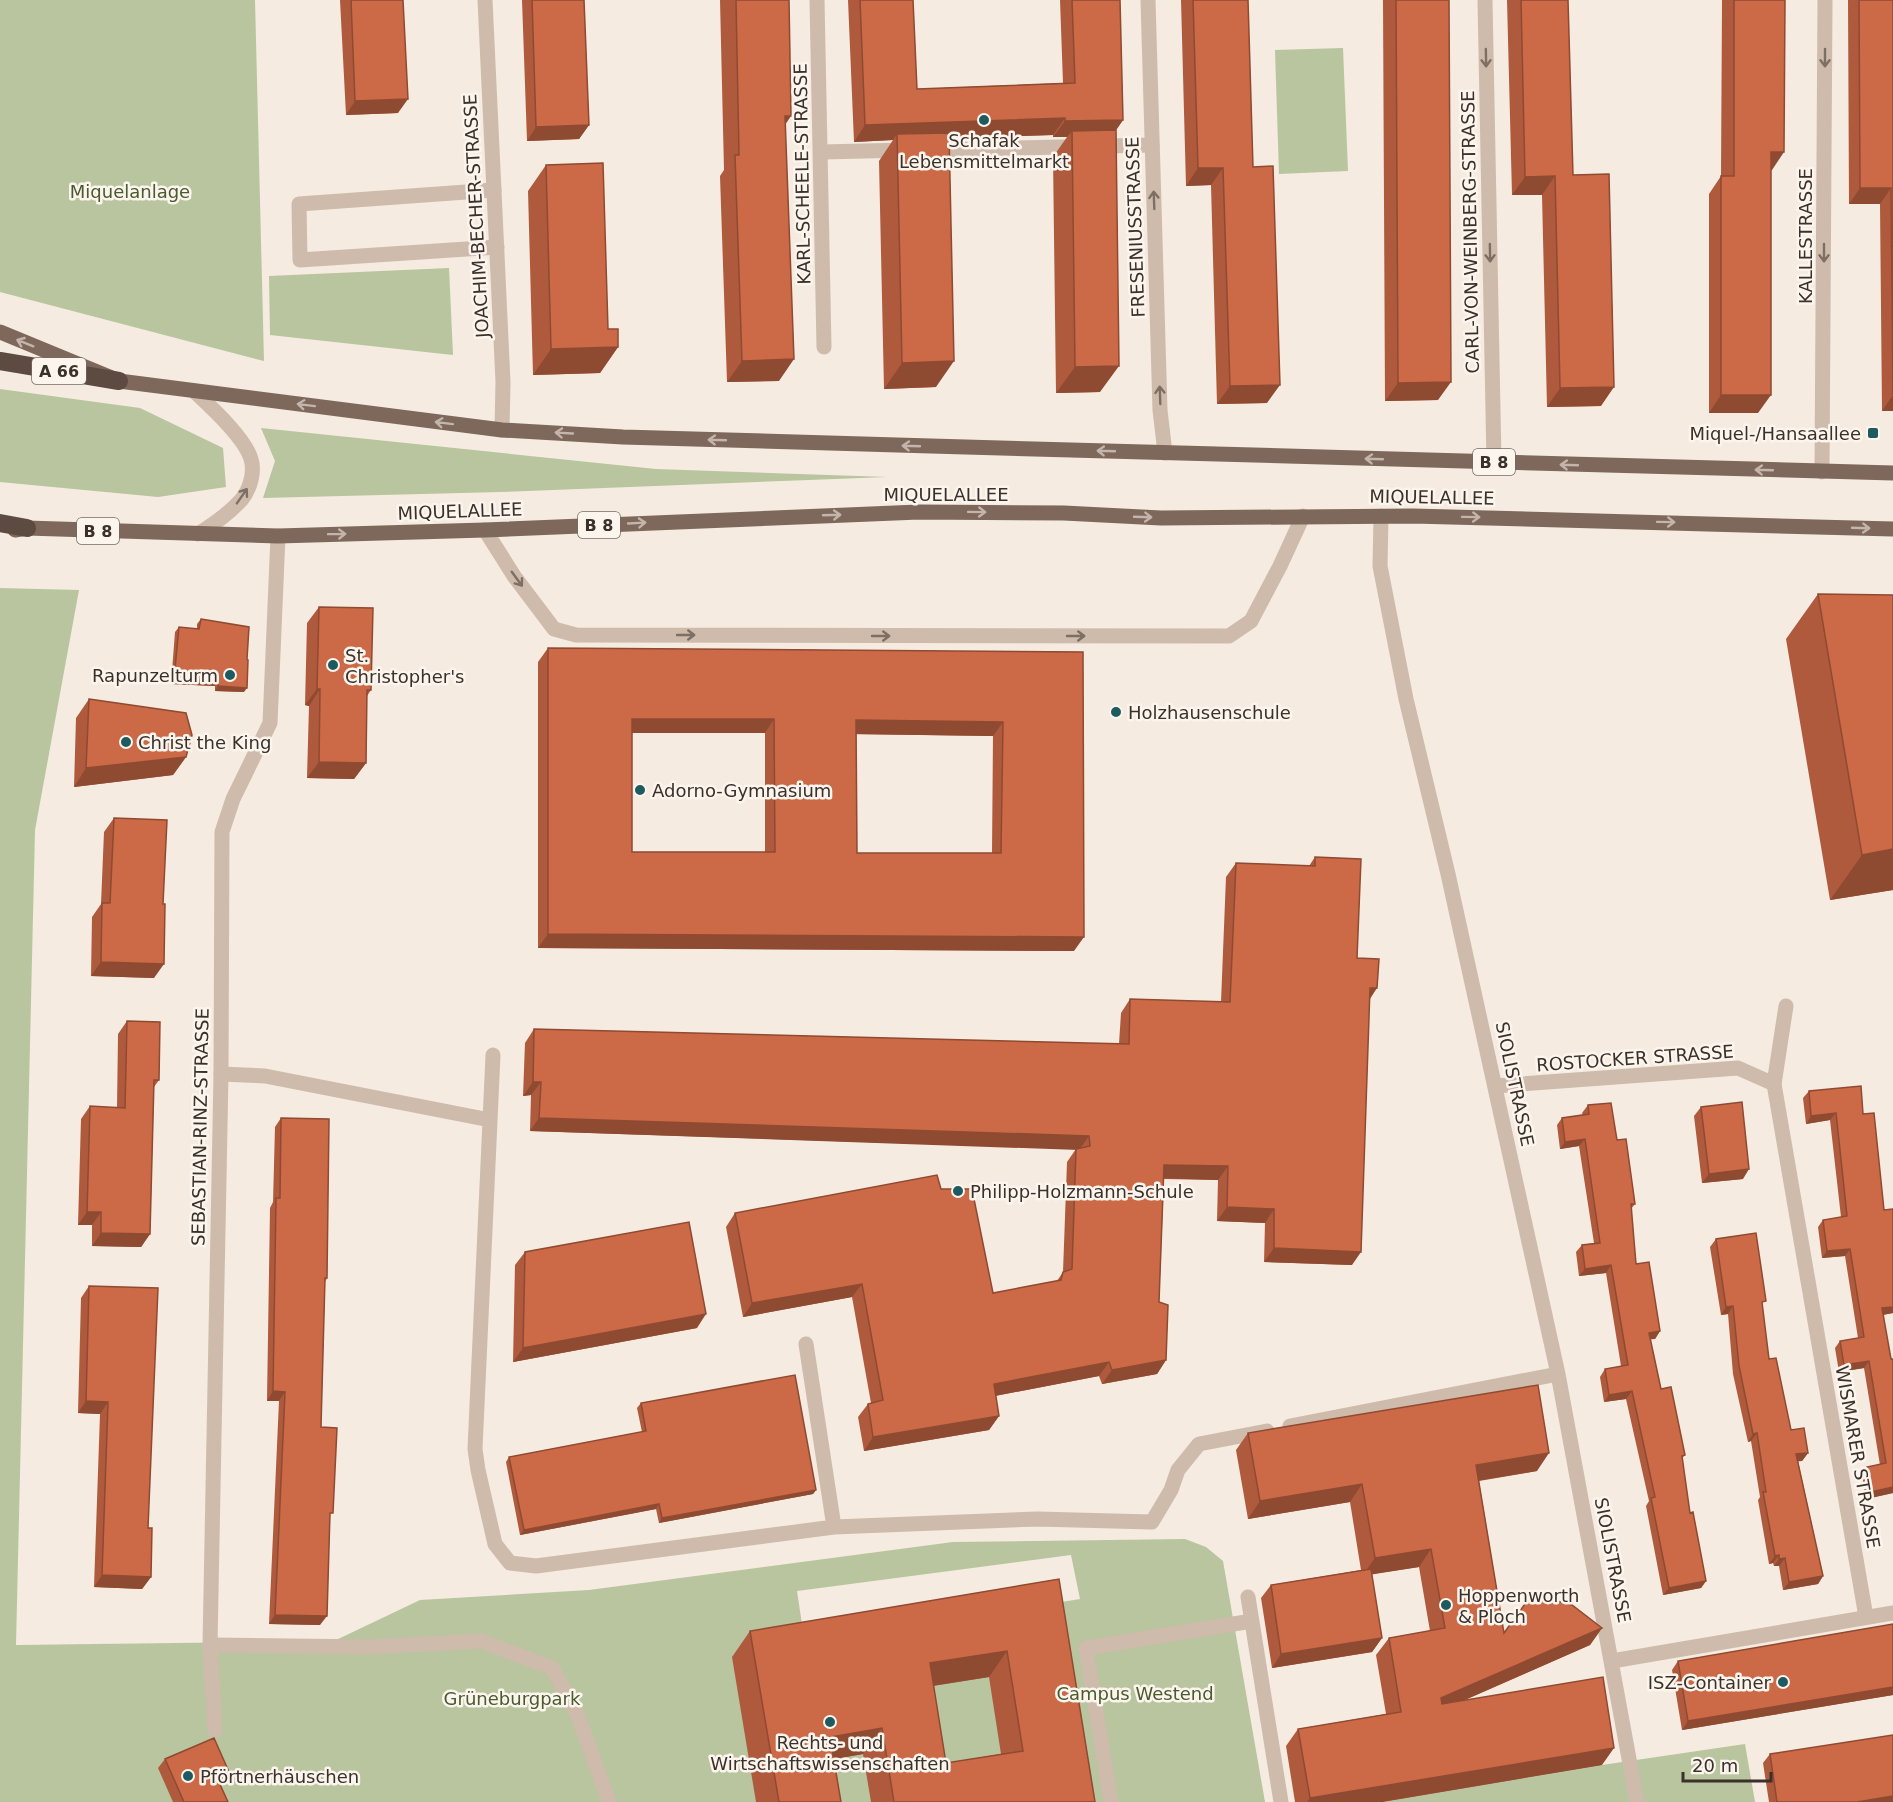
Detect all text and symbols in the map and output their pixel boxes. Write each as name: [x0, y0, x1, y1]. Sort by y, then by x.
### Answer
one-way arrow: [1480, 48, 1492, 68]
one-way arrow: [1819, 48, 1831, 68]
street label: KARL-SCHEELE-STRASSE: [790, 63, 814, 285]
street label: CARL-VON-WEINBERG-STRASSE: [1457, 90, 1483, 374]
street label: JOACHIM-BECHER-STRASSE: [459, 94, 493, 339]
marker: Schafak Lebensmittelmarkt: [977, 113, 991, 127]
place label: Schafak Lebensmittelmarkt: [899, 130, 1069, 172]
street label: FRESENIUSSTRASSE: [1121, 136, 1149, 318]
street label: KALLESTRASSE: [1795, 168, 1816, 304]
park label: Miquelanlage: [70, 181, 190, 202]
one-way arrow: [1148, 190, 1160, 210]
one-way arrow: [1484, 243, 1495, 263]
one-way arrow: [1818, 243, 1830, 263]
one-way arrow: [17, 337, 35, 348]
road number: A 66: [32, 358, 86, 384]
one-way arrow: [1154, 385, 1166, 405]
one-way arrow: [296, 399, 316, 410]
one-way arrow: [434, 417, 454, 428]
place label: Miquel-/Hansaallee: [1689, 423, 1861, 444]
marker: Miquel-/Hansaallee: [1866, 426, 1880, 440]
one-way arrow: [555, 428, 575, 439]
one-way arrow: [707, 434, 727, 445]
one-way arrow: [902, 440, 922, 451]
one-way arrow: [1097, 446, 1117, 457]
road number: B 8: [1473, 449, 1515, 475]
one-way arrow: [1364, 453, 1384, 465]
one-way arrow: [1559, 459, 1579, 470]
one-way arrow: [1754, 464, 1774, 476]
street label: MIQUELALLEE: [883, 484, 1009, 505]
street label: MIQUELALLEE: [1369, 485, 1495, 509]
one-way arrow: [236, 489, 248, 505]
street label: MIQUELALLEE: [397, 498, 523, 524]
one-way arrow: [967, 507, 987, 518]
one-way arrow: [821, 509, 841, 520]
one-way arrow: [1133, 511, 1153, 522]
road number: B 8: [578, 512, 620, 538]
one-way arrow: [1461, 512, 1481, 523]
one-way arrow: [626, 517, 646, 528]
one-way arrow: [1656, 517, 1676, 528]
road number: B 8: [77, 518, 119, 544]
one-way arrow: [1851, 522, 1870, 533]
one-way arrow: [326, 528, 346, 540]
one-way arrow: [511, 571, 523, 587]
one-way arrow: [676, 629, 696, 641]
one-way arrow: [871, 630, 891, 642]
one-way arrow: [1066, 630, 1086, 642]
place label: St. Christopher's: [345, 645, 464, 687]
marker: St. Christopher's: [326, 658, 340, 672]
place label: Rapunzelturm: [92, 665, 218, 686]
marker: Rapunzelturm: [223, 668, 237, 682]
place label: Holzhausenschule: [1128, 702, 1291, 723]
marker: Holzhausenschule: [1109, 705, 1123, 719]
place label: Christ the King: [138, 732, 271, 753]
marker: Christ the King: [119, 735, 133, 749]
place label: Adorno-Gymnasium: [652, 780, 831, 801]
marker: Adorno-Gymnasium: [633, 783, 647, 797]
street label: SEBASTIAN-RINZ-STRASSE: [187, 1008, 213, 1246]
street label: SIOLISTRASSE: [1492, 1020, 1538, 1148]
street label: ROSTOCKER STRASSE: [1536, 1041, 1734, 1075]
place label: Philipp-Holzmann-Schule: [970, 1181, 1194, 1202]
marker: Philipp-Holzmann-Schule: [951, 1184, 965, 1198]
street label: WISMARER STRASSE: [1832, 1364, 1884, 1550]
street label: SIOLISTRASSE: [1591, 1496, 1635, 1624]
place label: Hoppenworth & Ploch: [1458, 1585, 1579, 1627]
marker: Hoppenworth & Ploch: [1439, 1598, 1453, 1612]
place label: ISZ-Container: [1648, 1672, 1772, 1693]
marker: ISZ-Container: [1776, 1675, 1790, 1689]
park label: Campus Westend: [1056, 1683, 1214, 1704]
park label: Grüneburgpark: [444, 1688, 581, 1709]
marker: Rechts- und Wirtschaftswissenschaften: [823, 1715, 837, 1729]
place label: Rechts- und Wirtschaftswissenschaften: [710, 1732, 950, 1774]
scale bar: [1683, 1745, 1772, 1783]
text: 20 m: [1692, 1755, 1738, 1776]
place label: Pförtnerhäuschen: [200, 1766, 359, 1787]
marker: Pförtnerhäuschen: [181, 1769, 195, 1783]

